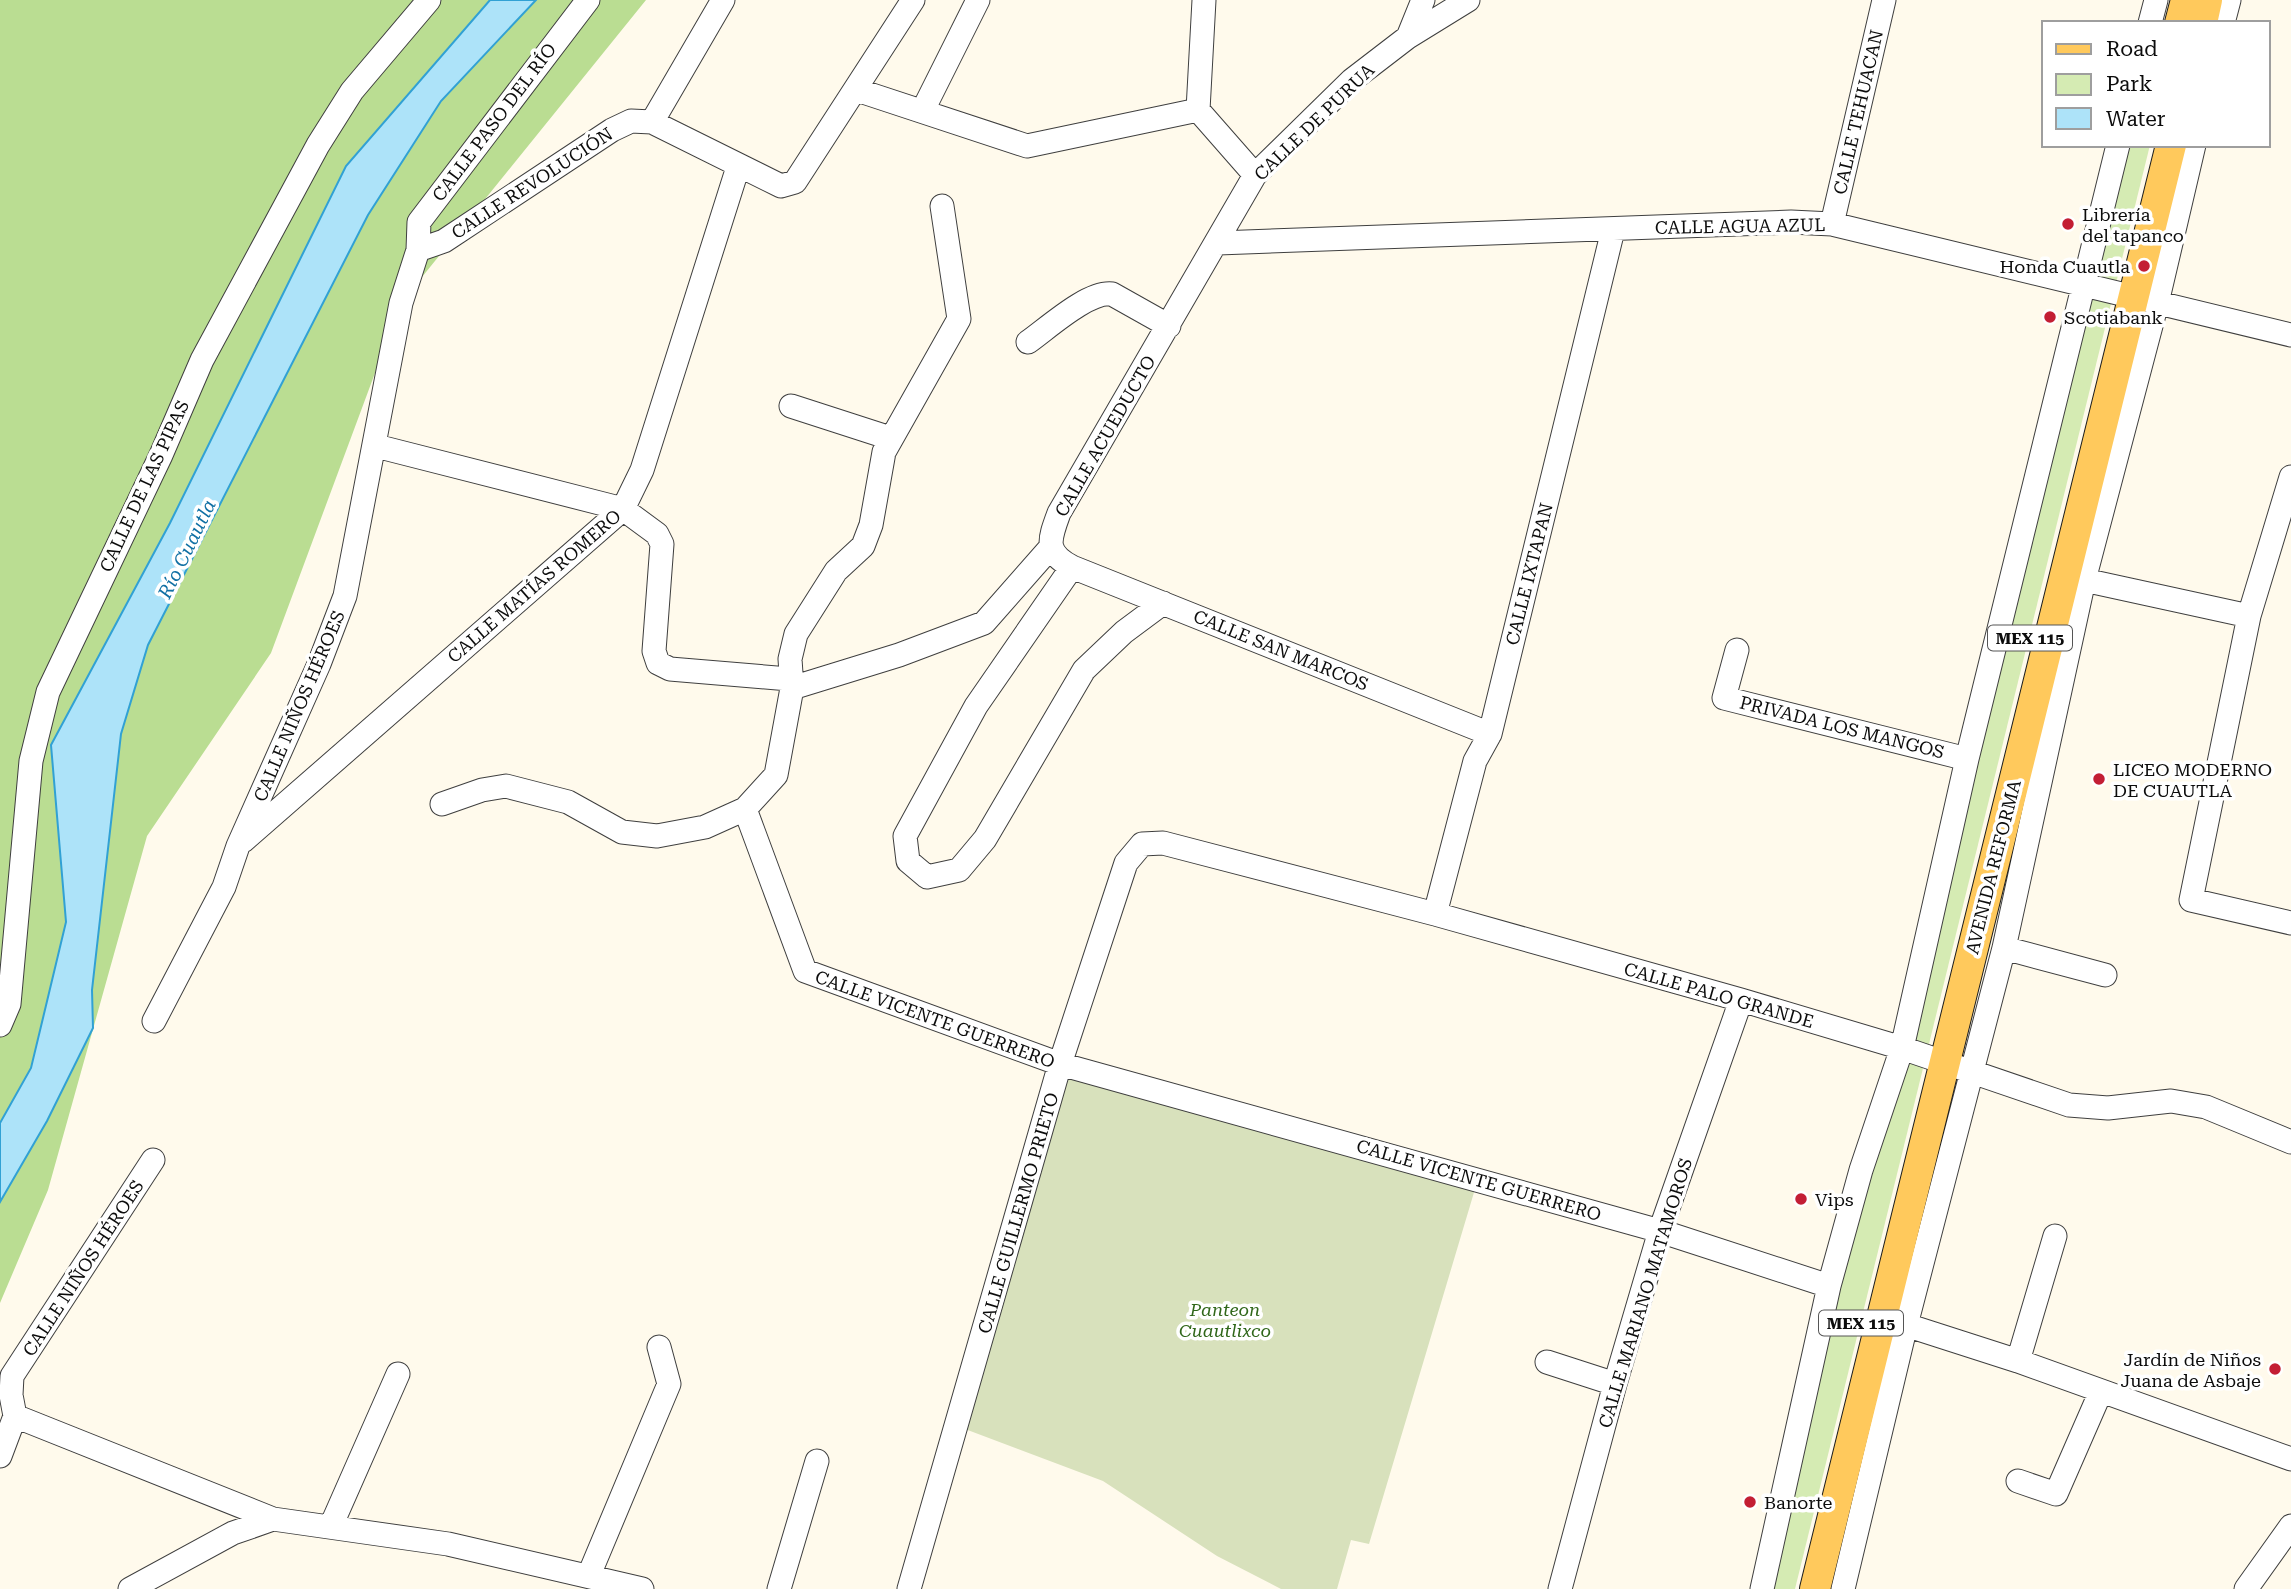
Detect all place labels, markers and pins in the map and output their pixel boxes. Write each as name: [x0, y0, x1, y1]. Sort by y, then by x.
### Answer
place label: Librería del tapanco: [2082, 204, 2184, 246]
marker: Librería del tapanco: [2060, 216, 2076, 232]
place label: Honda Cuautla: [2000, 256, 2130, 277]
marker: Honda Cuautla: [2136, 258, 2152, 274]
place label: Scotiabank: [2064, 307, 2163, 328]
marker: Scotiabank: [2042, 309, 2058, 325]
place label: LICEO MODERNO DE CUAUTLA: [2113, 759, 2272, 801]
marker: LICEO MODERNO DE CUAUTLA: [2091, 771, 2107, 787]
place label: Vips: [1815, 1189, 1854, 1210]
marker: Vips: [1793, 1191, 1809, 1207]
place label: Jardín de Niños Juana de Asbaje: [2120, 1349, 2261, 1391]
marker: Jardín de Niños Juana de Asbaje: [2267, 1361, 2283, 1377]
place label: Banorte: [1764, 1492, 1833, 1513]
marker: Banorte: [1742, 1494, 1758, 1510]

